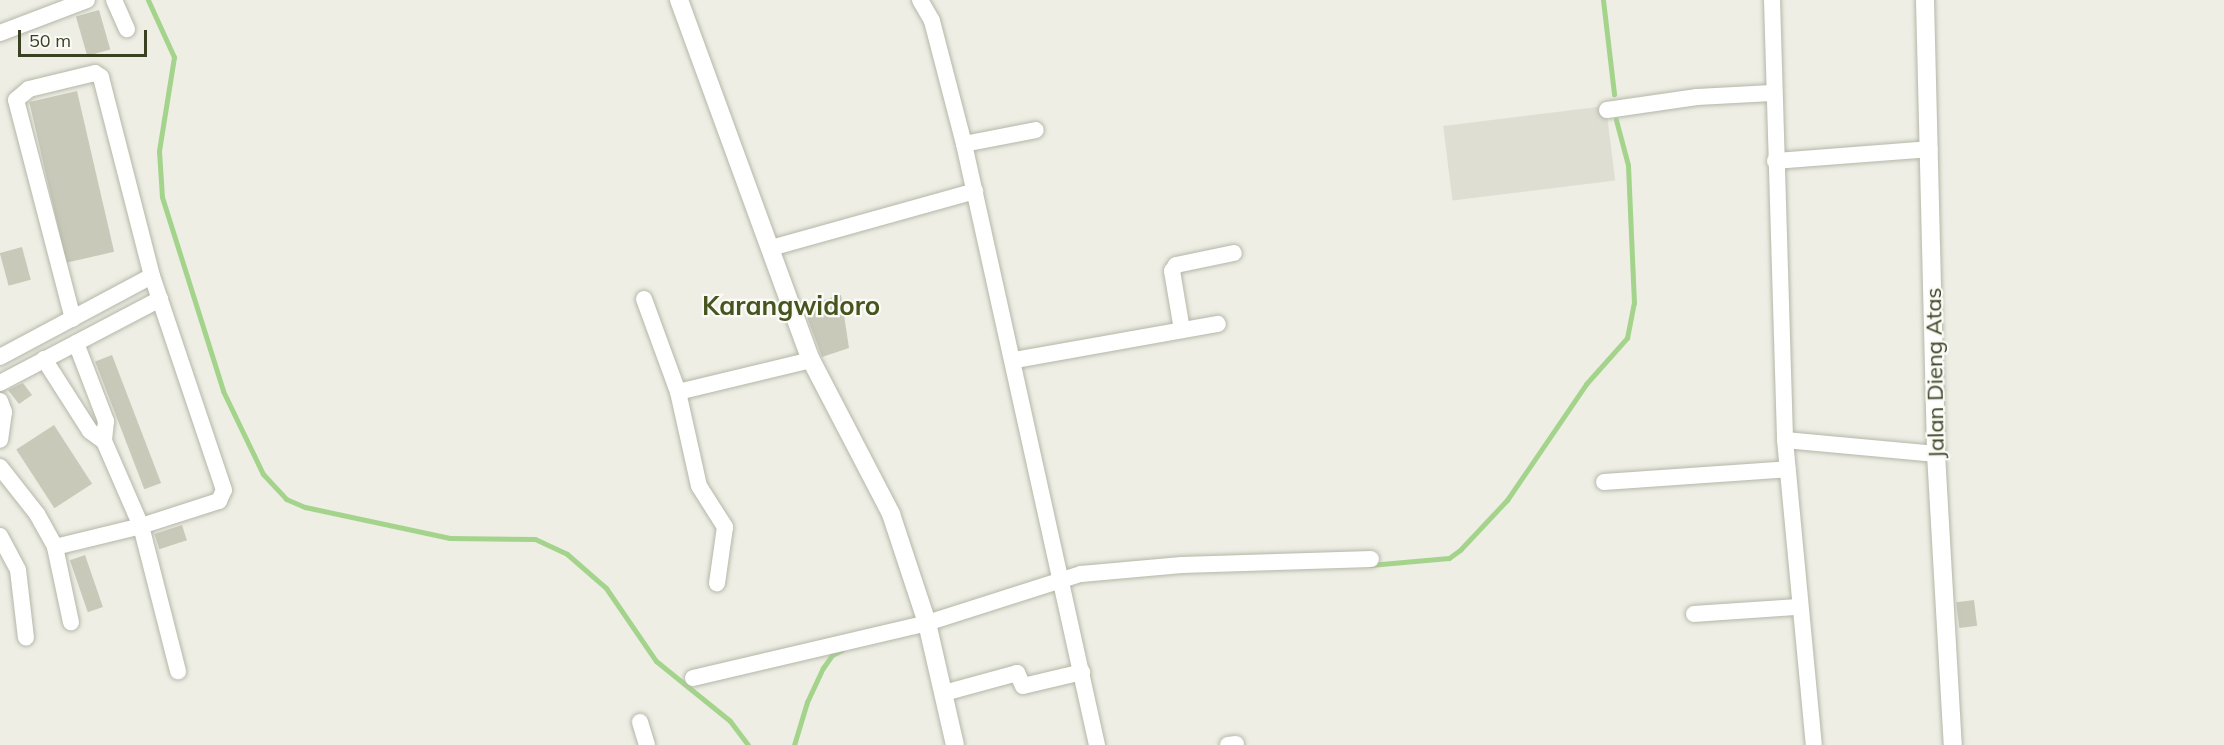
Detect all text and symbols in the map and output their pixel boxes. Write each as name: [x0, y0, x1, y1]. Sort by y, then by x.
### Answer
scale bar: [21, 18, 150, 56]
text: 50 m: [29, 29, 71, 52]
street label: Jalan Dieng Atas: [1920, 287, 1950, 459]
district label: Karangwidoro: [702, 290, 880, 322]

